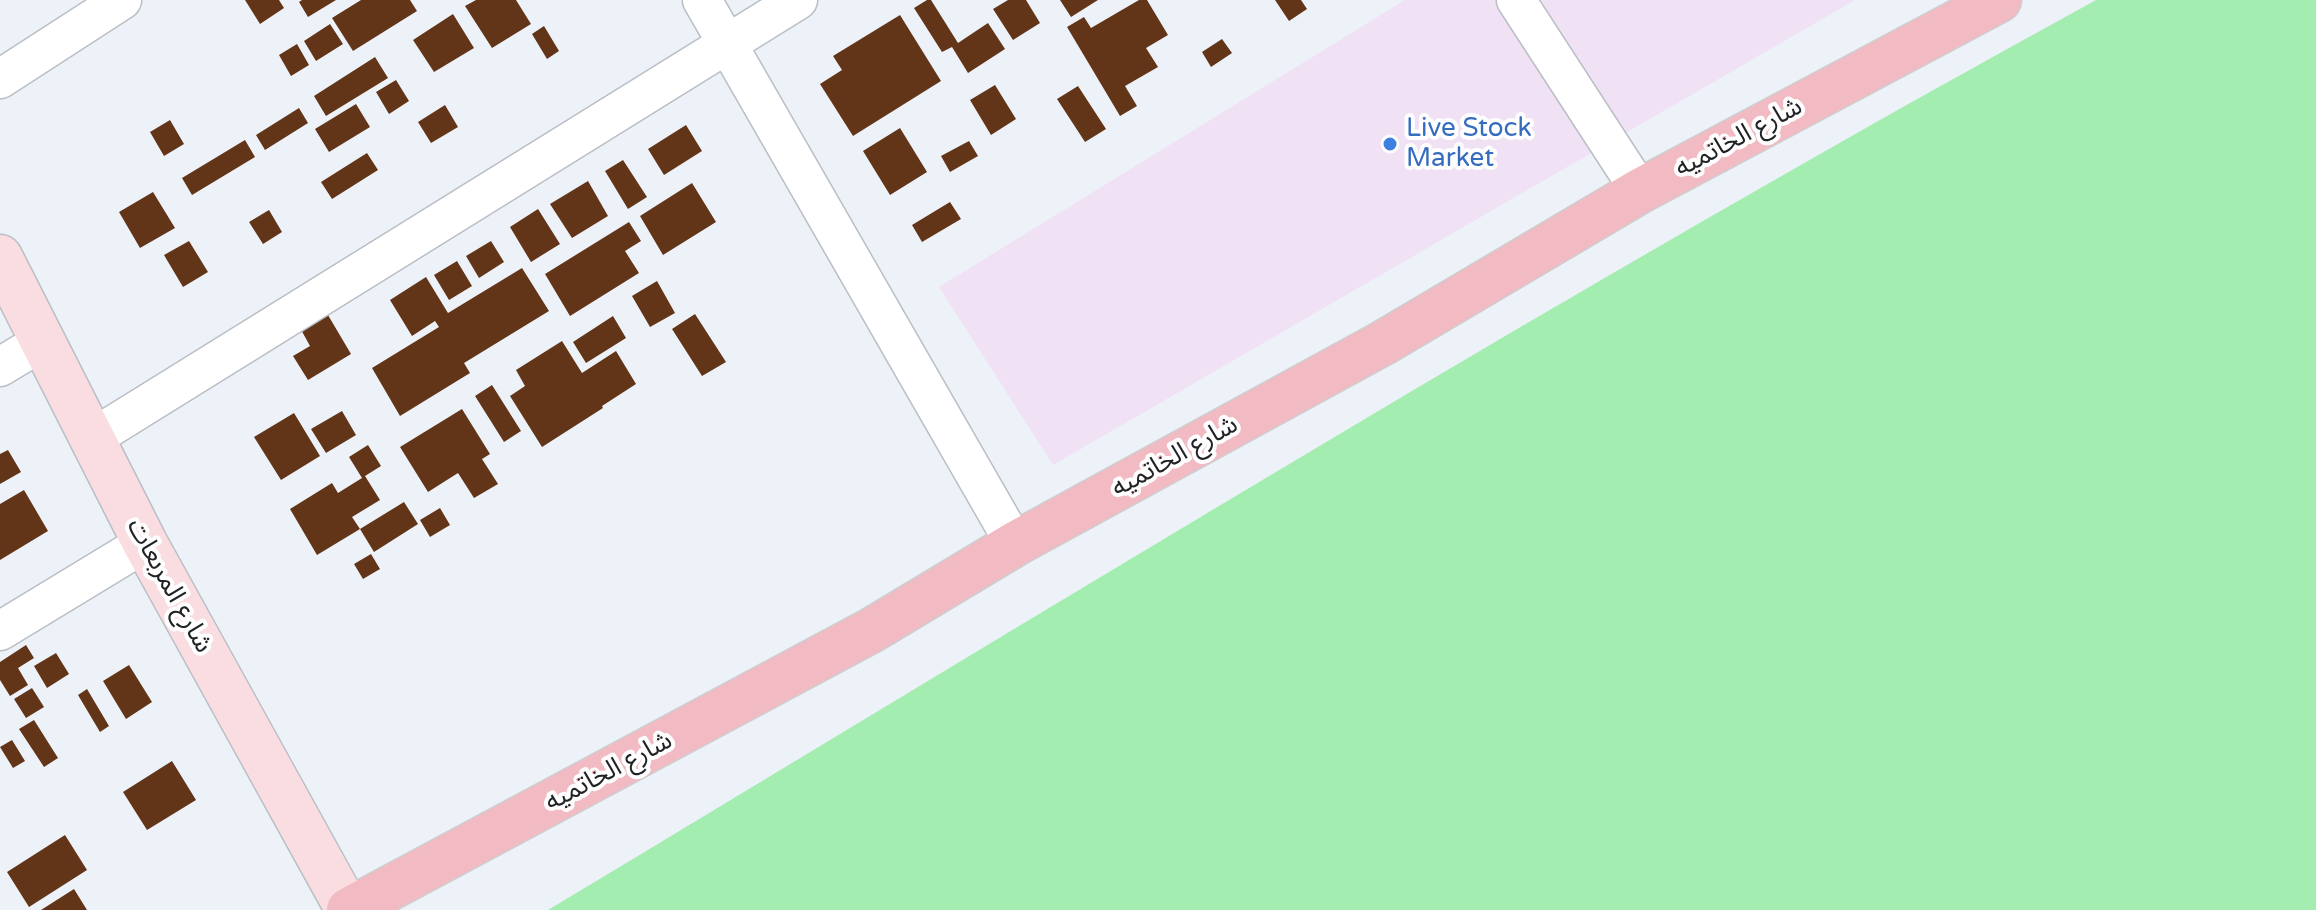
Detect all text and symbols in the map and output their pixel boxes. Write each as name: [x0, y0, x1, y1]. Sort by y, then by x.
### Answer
street label: شارع الخاتميه: [1670, 91, 1808, 185]
place label: Live Stock Market: [1406, 113, 1532, 174]
marker: Live Stock Market: [1381, 135, 1399, 153]
street label: شارع الخاتميه: [1106, 410, 1244, 504]
street label: شارع المربعات: [119, 513, 219, 659]
street label: شارع الخاتميه: [540, 725, 678, 819]

